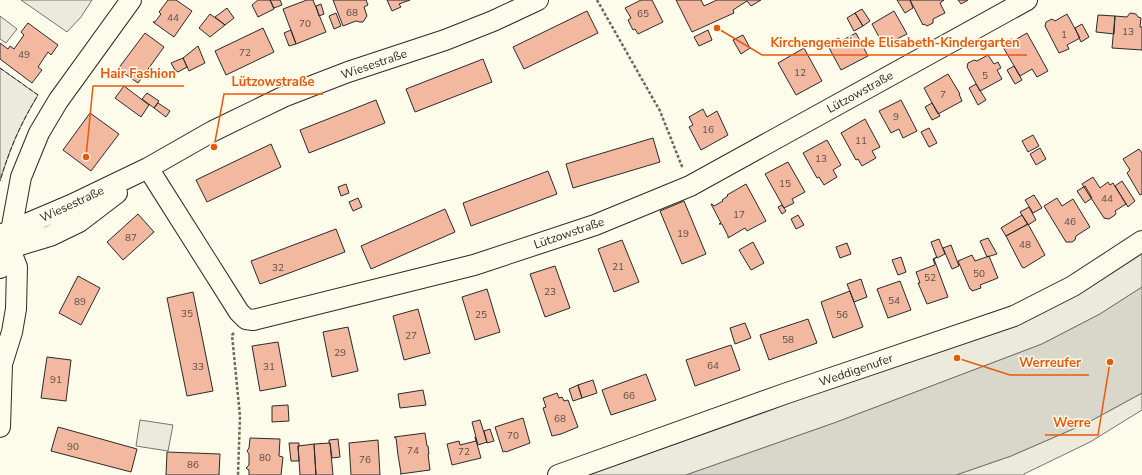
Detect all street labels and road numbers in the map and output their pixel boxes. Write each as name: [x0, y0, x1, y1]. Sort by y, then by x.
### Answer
street label: Wiesestraße: [339, 45, 409, 83]
street label: Lützowstraße: [824, 67, 896, 117]
street label: Wiesestraße: [37, 182, 107, 226]
street label: Lützowstraße: [532, 213, 606, 253]
street label: Weddigenufer: [817, 350, 896, 390]

